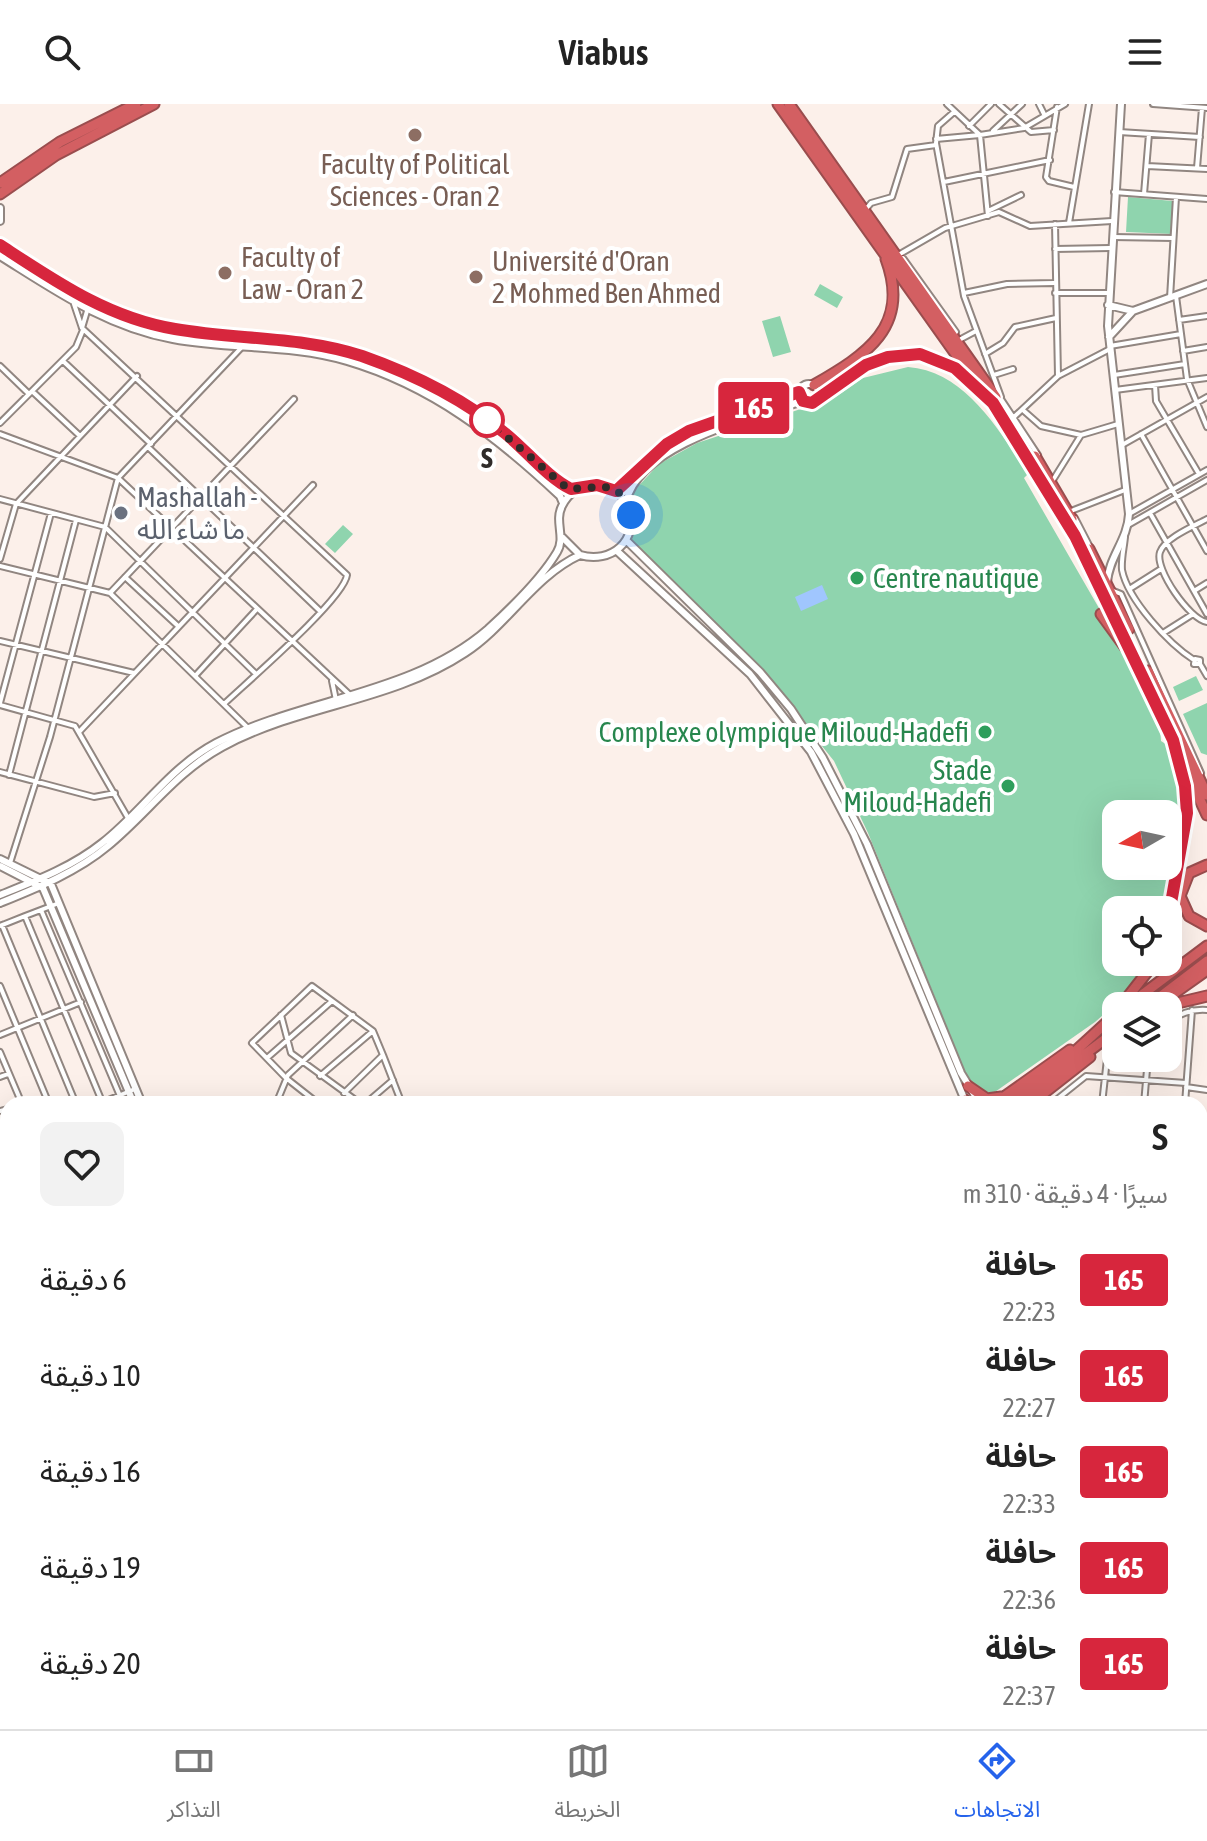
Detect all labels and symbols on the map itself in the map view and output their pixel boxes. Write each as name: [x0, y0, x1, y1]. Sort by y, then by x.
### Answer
marker: Faculty of Political Sciences - Oran 2: [406, 126, 424, 144]
place label: Faculty of Political Sciences - Oran 2: [321, 148, 510, 212]
place label: Faculty of Law - Oran 2: [241, 241, 364, 305]
place label: Université d'Oran 2 Mohmed Ben Ahmed: [492, 245, 721, 309]
marker: Faculty of Law - Oran 2: [216, 264, 234, 282]
marker: Université d'Oran 2 Mohmed Ben Ahmed: [467, 268, 485, 286]
line badge: 165: [708, 382, 800, 434]
marker: S: [470, 403, 504, 437]
place label: S: [481, 442, 493, 474]
place label: Mashallah - ما شاء الله: [137, 481, 258, 545]
your location: [611, 495, 651, 535]
marker: Mashallah - ما شاء الله: [112, 504, 130, 522]
place label: Centre nautique: [873, 562, 1039, 594]
marker: Centre nautique: [848, 569, 866, 587]
place label: Complexe olympique Miloud-Hadefi: [599, 716, 969, 748]
marker: Complexe olympique Miloud-Hadefi: [976, 723, 994, 741]
place label: Stade Miloud-Hadefi: [843, 754, 992, 818]
marker: Stade Miloud-Hadefi: [999, 777, 1017, 795]
north arrow: [1102, 800, 1182, 880]

